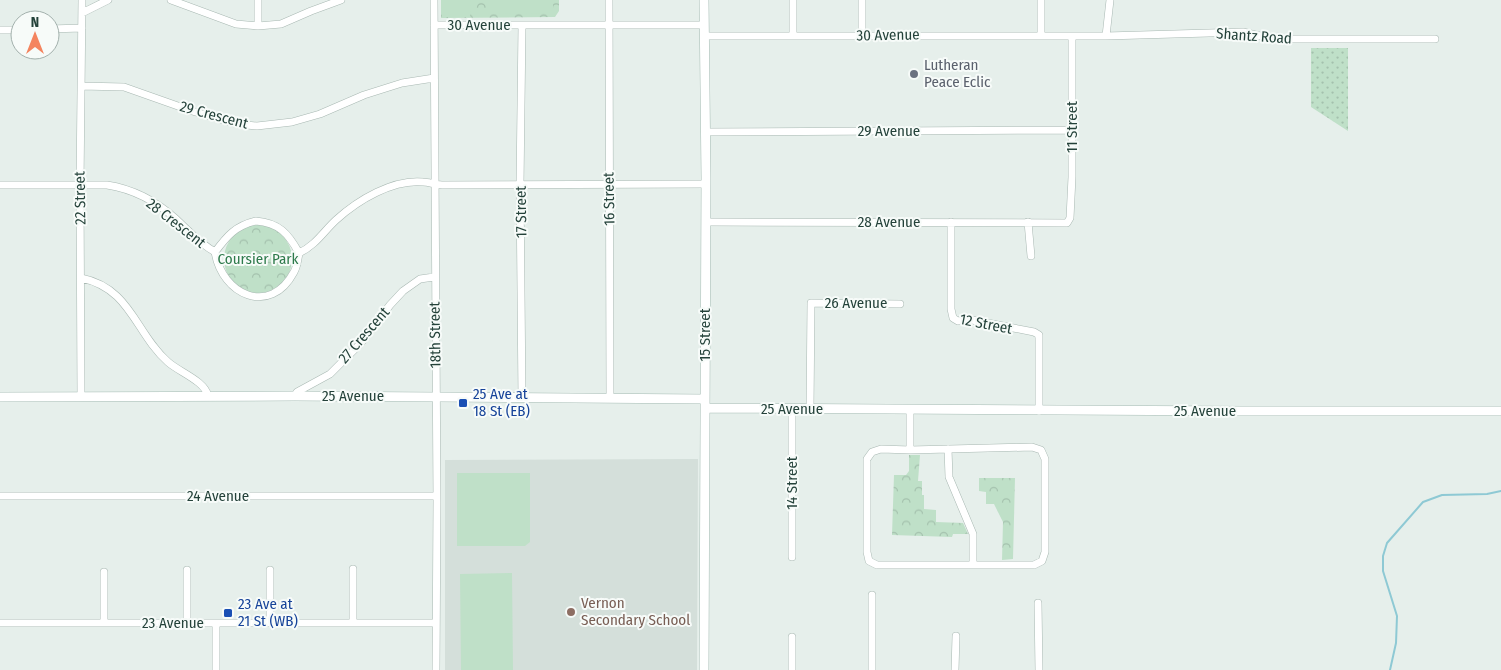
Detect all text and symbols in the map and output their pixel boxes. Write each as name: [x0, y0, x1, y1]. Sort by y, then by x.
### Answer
north arrow: [10, 10, 60, 60]
text: N: [31, 14, 39, 31]
street label: 30 Avenue: [447, 16, 511, 34]
street label: Shantz Road: [1215, 24, 1293, 48]
street label: 30 Avenue: [856, 25, 920, 45]
place label: Lutheran Peace Eclic: [924, 56, 991, 91]
marker: Lutheran Peace Eclic: [908, 68, 920, 80]
street label: 29 Crescent: [178, 97, 250, 133]
street label: 11 Street: [1063, 101, 1081, 153]
street label: 29 Avenue: [858, 122, 920, 140]
street label: 22 Street: [71, 171, 89, 225]
street label: 16 Street: [600, 172, 618, 226]
street label: 17 Street: [512, 186, 530, 238]
street label: 28 Crescent: [143, 194, 209, 252]
street label: 28 Avenue: [858, 213, 920, 231]
park label: Coursier Park: [217, 250, 299, 268]
street label: 26 Avenue: [825, 294, 887, 312]
street label: 18th Street: [425, 301, 445, 368]
street label: 27 Crescent: [335, 303, 393, 367]
street label: 15 Street: [696, 308, 714, 362]
street label: 12 Street: [958, 310, 1014, 338]
place label: 25 Ave at 18 St (EB): [473, 385, 530, 420]
street label: 25 Avenue: [322, 387, 384, 405]
marker: 25 Ave at 18 St (EB): [457, 397, 469, 409]
street label: 25 Avenue: [761, 400, 823, 418]
street label: 25 Avenue: [1174, 402, 1236, 420]
street label: 14 Street: [783, 456, 801, 510]
street label: 24 Avenue: [187, 487, 249, 505]
place label: Vernon Secondary School: [581, 594, 690, 629]
place label: 23 Ave at 21 St (WB): [238, 595, 298, 630]
marker: Vernon Secondary School: [565, 606, 577, 618]
marker: 23 Ave at 21 St (WB): [222, 607, 234, 619]
street label: 23 Avenue: [142, 614, 204, 632]

